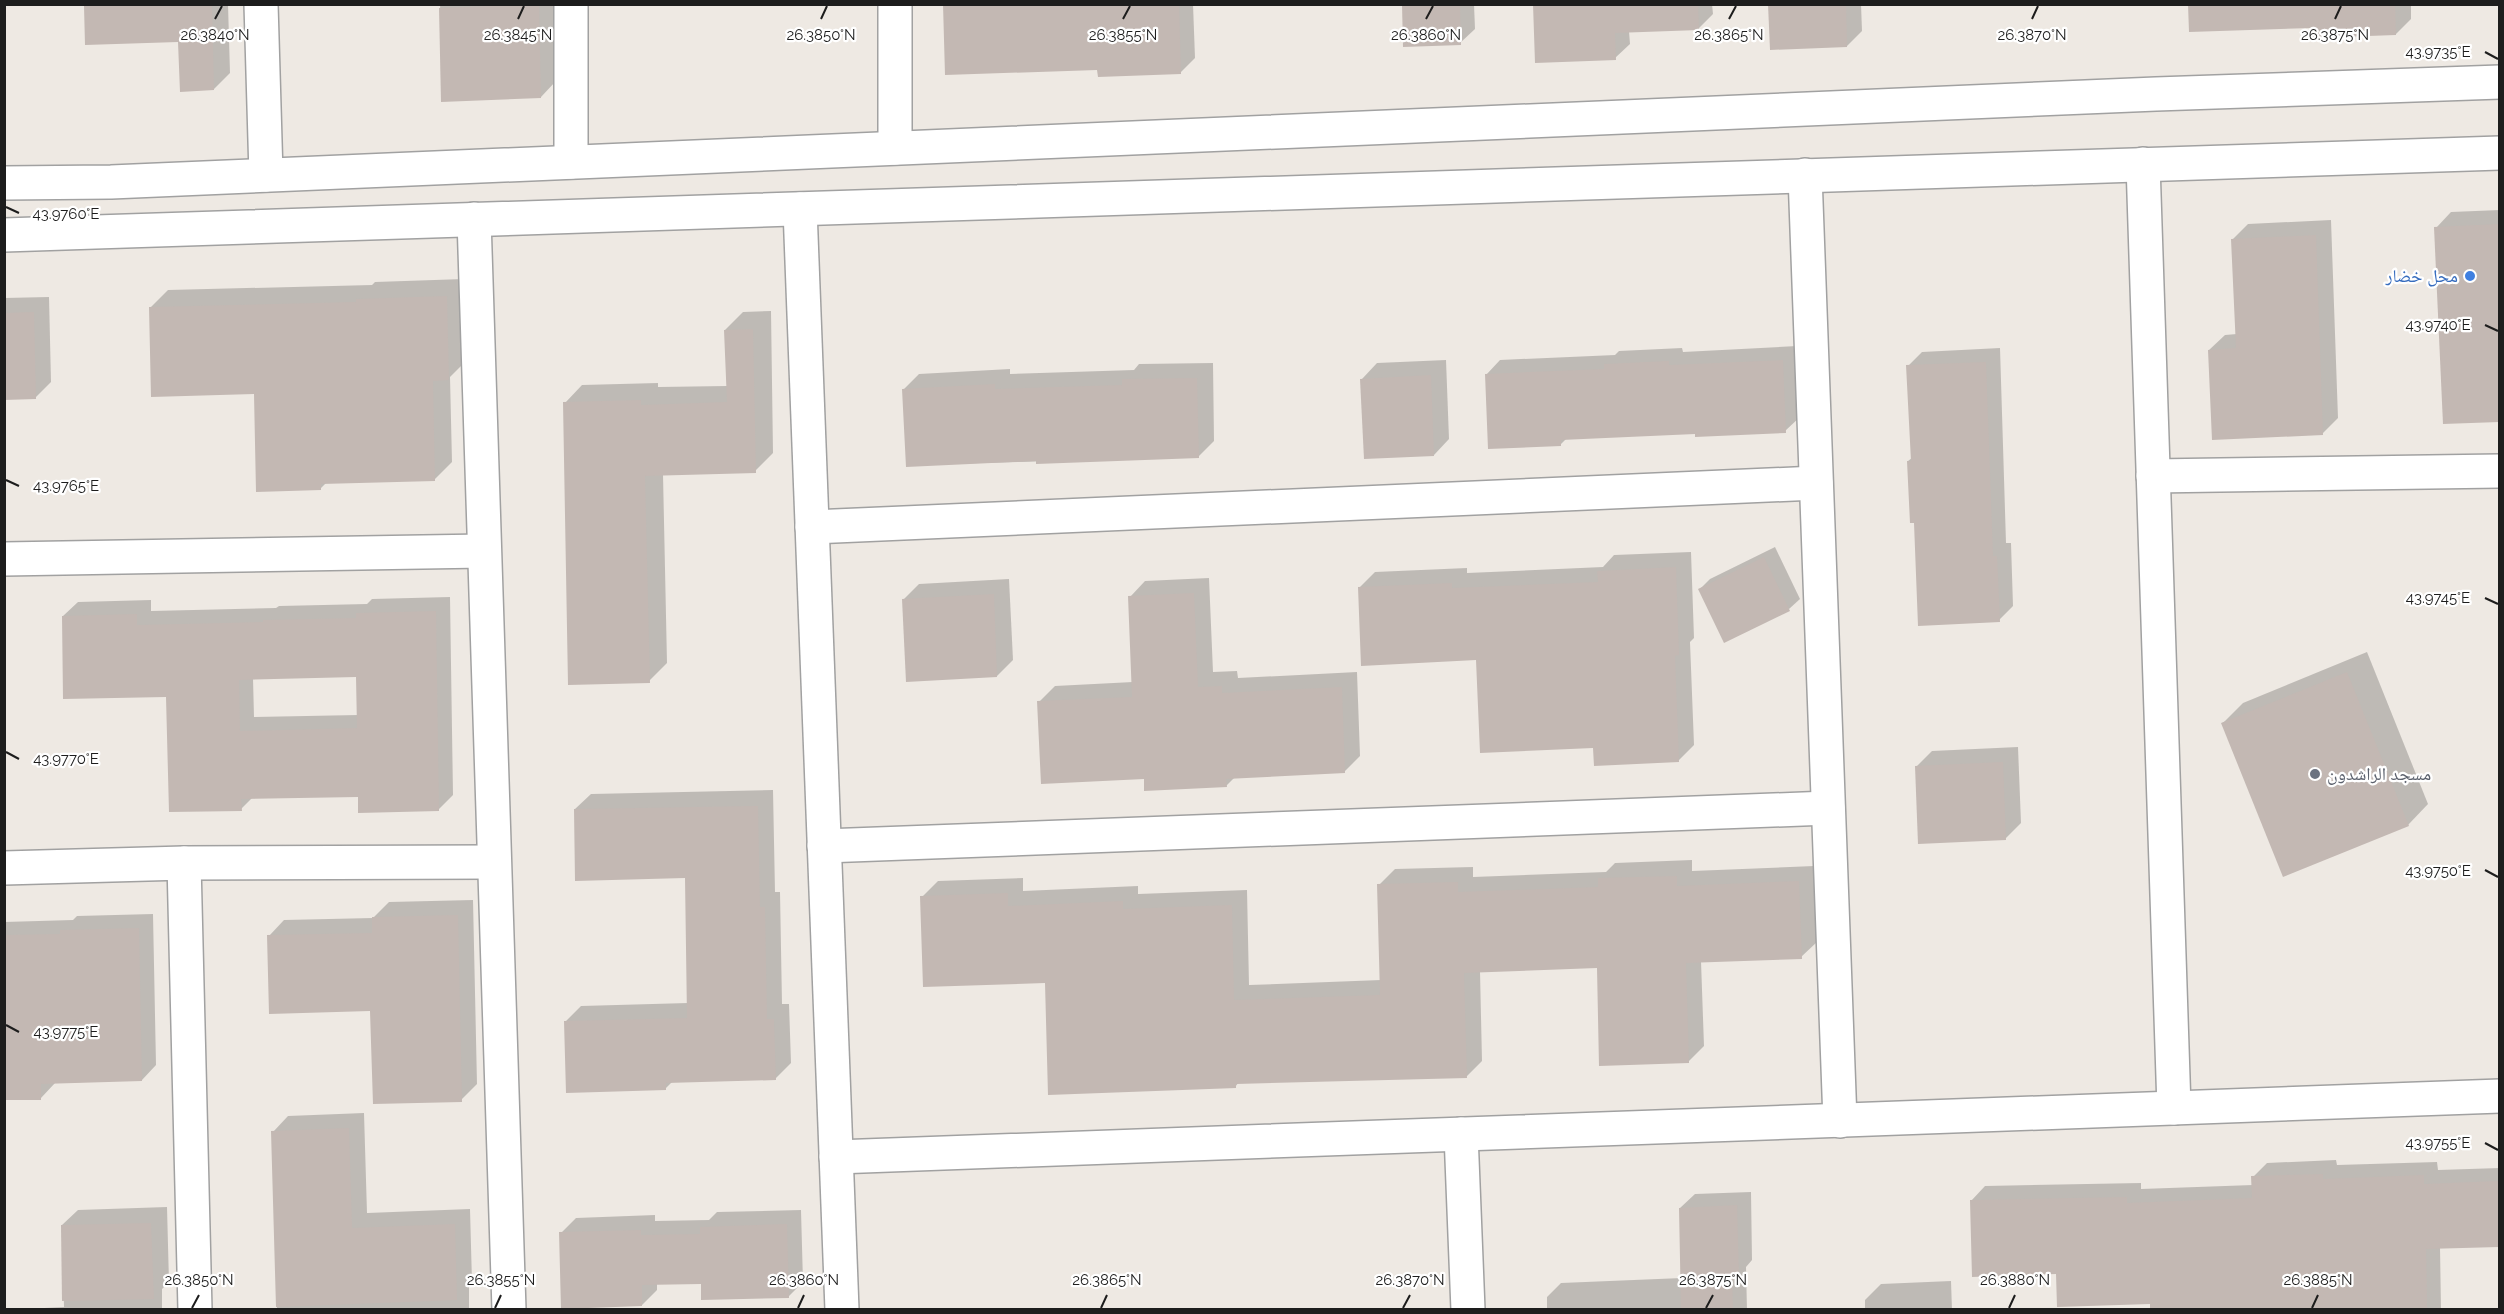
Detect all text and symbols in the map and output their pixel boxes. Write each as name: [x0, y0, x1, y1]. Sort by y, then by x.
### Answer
text: 26.3840°N: [180, 26, 250, 44]
text: 26.3845°N: [484, 26, 552, 44]
text: 26.3850°N: [786, 26, 856, 44]
text: 26.3855°N: [1089, 26, 1157, 44]
text: 26.3860°N: [1391, 26, 1461, 44]
text: 26.3865°N: [1694, 26, 1764, 44]
text: 26.3870°N: [1997, 26, 2067, 44]
text: 26.3875°N: [2301, 26, 2369, 44]
text: 43.9735°E: [2405, 43, 2471, 61]
text: 43.9760°E: [33, 205, 99, 223]
place label: محل خضار: [2385, 265, 2458, 287]
marker: محل خضار: [2463, 269, 2477, 283]
text: 43.9740°E: [2405, 316, 2471, 334]
text: 43.9765°E: [33, 477, 99, 495]
text: 43.9745°E: [2406, 589, 2470, 607]
text: 43.9770°E: [33, 750, 99, 768]
place label: مسجد الراشدون: [2327, 763, 2431, 785]
marker: مسجد الراشدون: [2308, 767, 2322, 781]
text: 43.9750°E: [2405, 862, 2471, 880]
text: 43.9775°E: [34, 1023, 98, 1041]
text: 43.9755°E: [2406, 1134, 2471, 1152]
text: 26.3850°N: [164, 1271, 234, 1289]
text: 26.3855°N: [467, 1271, 535, 1289]
text: 26.3860°N: [769, 1271, 839, 1289]
text: 26.3865°N: [1072, 1271, 1142, 1289]
text: 26.3870°N: [1375, 1271, 1445, 1289]
text: 26.3875°N: [1679, 1271, 1747, 1289]
text: 26.3880°N: [1980, 1271, 2050, 1289]
text: 26.3885°N: [2283, 1271, 2353, 1289]

